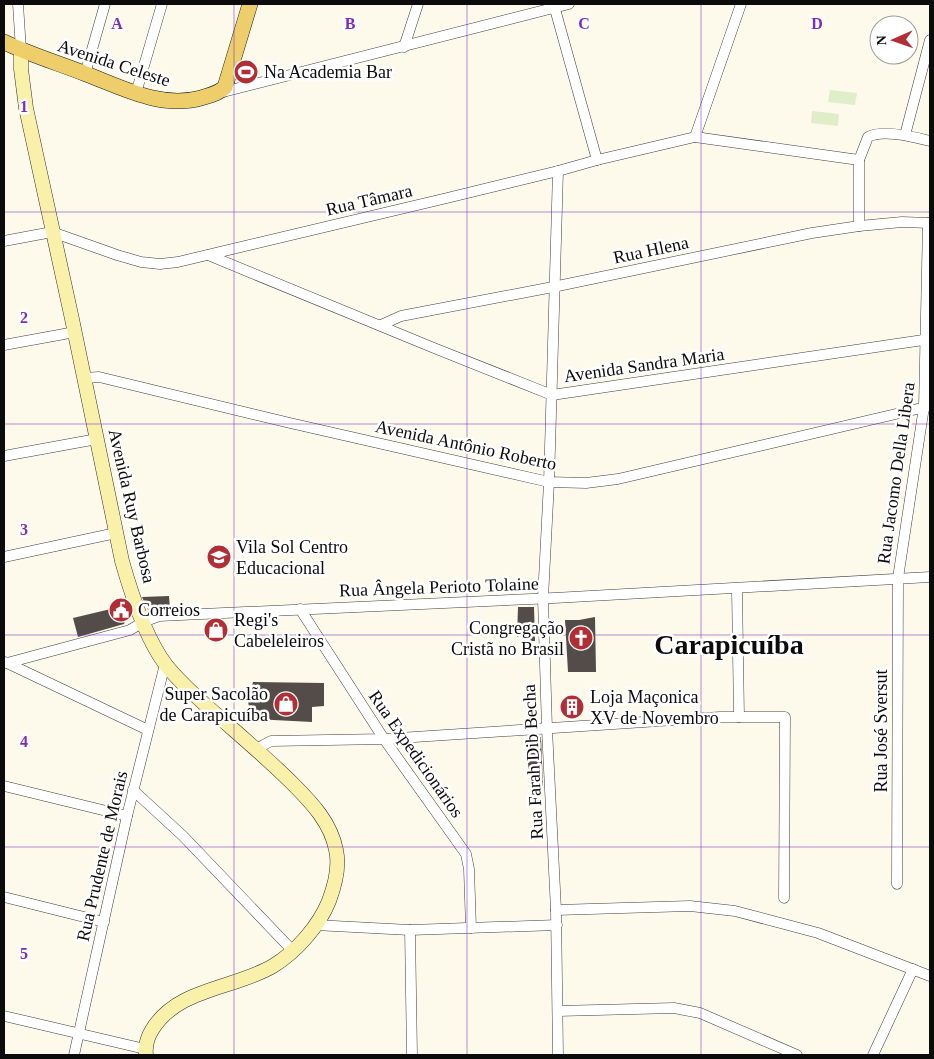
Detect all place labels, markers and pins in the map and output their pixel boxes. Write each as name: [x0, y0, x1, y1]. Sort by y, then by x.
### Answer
sports icon: Na Academia Bar: [233, 59, 259, 85]
place label: Na Academia Bar: [264, 62, 392, 82]
place label: Vila Sol Centro Educacional: [236, 537, 348, 578]
school or university icon: Vila Sol Centro Educacional: [206, 544, 232, 570]
public building icon: Correios: [108, 597, 134, 623]
place label: Correios: [138, 600, 200, 620]
place label: Regi's Cabeleleiros: [234, 610, 324, 651]
shop icon: Regi's Cabeleleiros: [203, 617, 229, 643]
place label: Congregação Cristã no Brasil: [451, 618, 564, 659]
church icon: Congregação Cristã no Brasil: [568, 625, 594, 651]
place label: Super Sacolão de Carapicuíba: [160, 684, 268, 725]
place label: Loja Maçonica XV de Novembro: [590, 687, 719, 728]
shop icon: Super Sacolão de Carapicuíba: [273, 691, 299, 717]
building icon: Loja Maçonica XV de Novembro: [559, 694, 585, 720]

